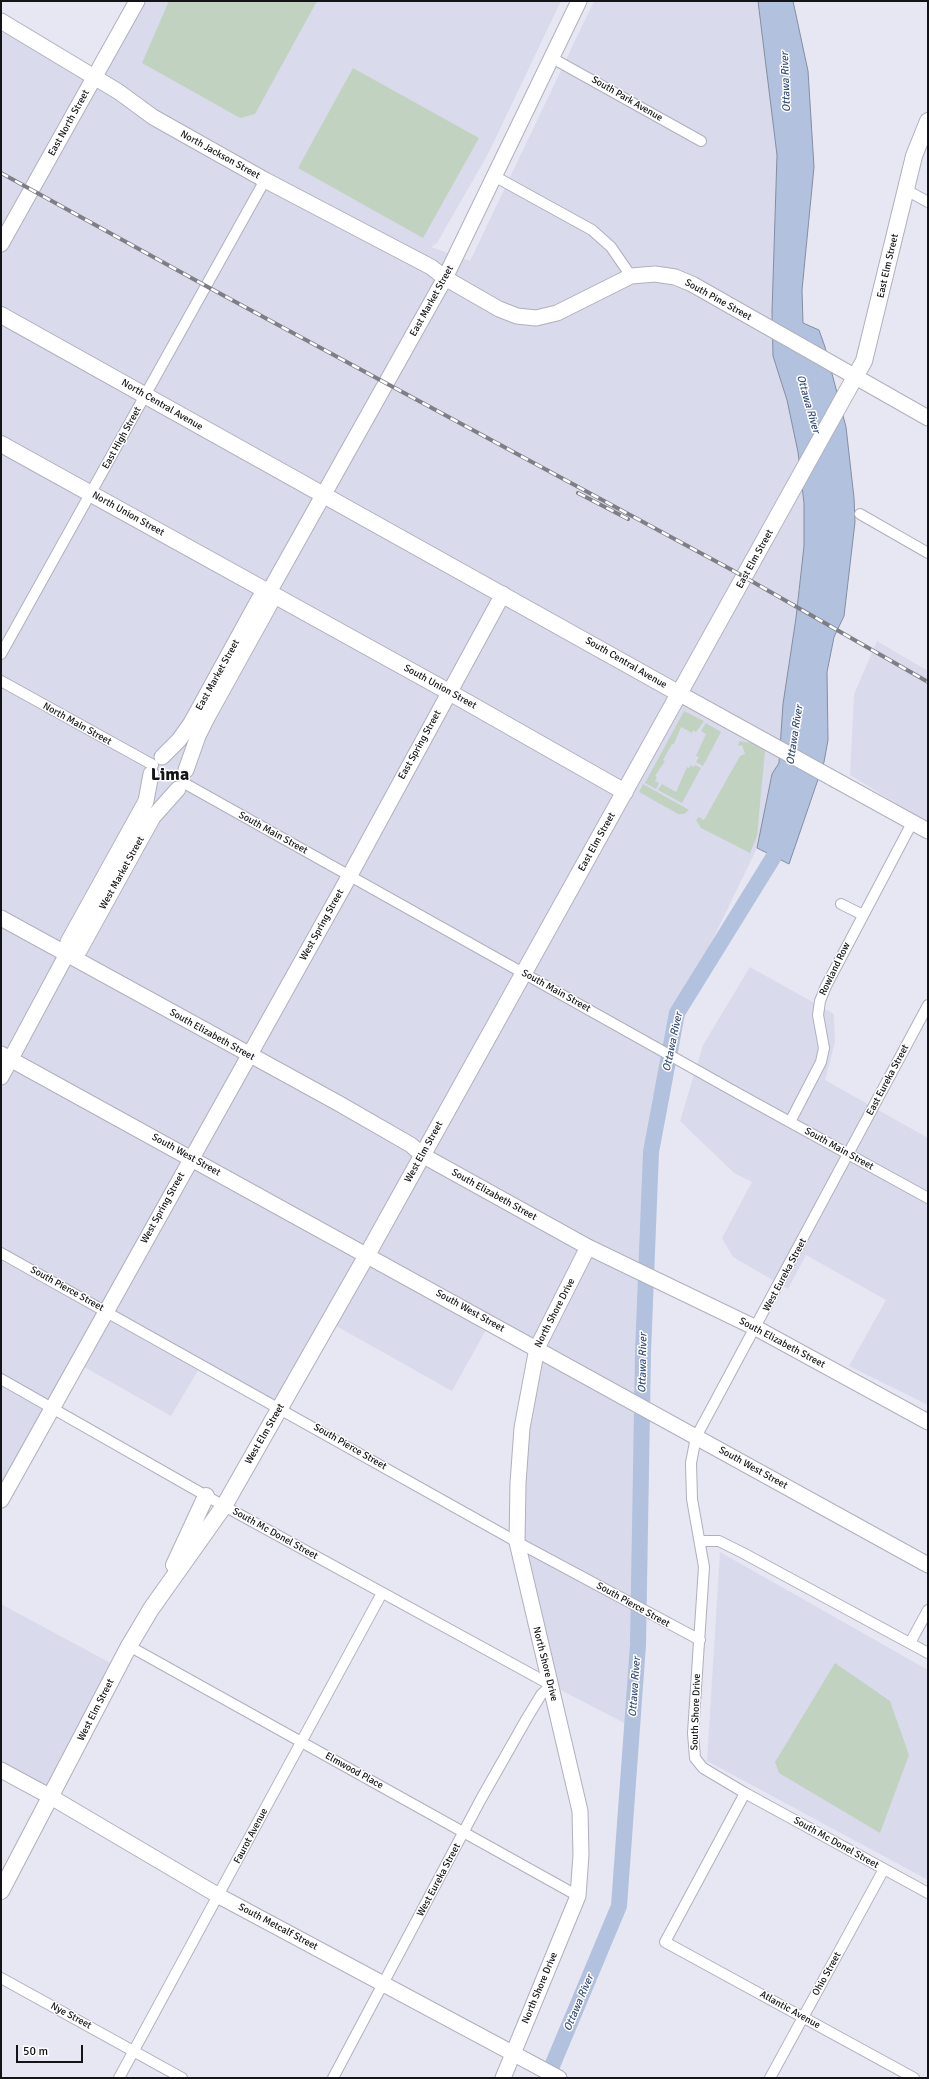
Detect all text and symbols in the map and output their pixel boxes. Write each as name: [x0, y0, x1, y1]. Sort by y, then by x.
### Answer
water label: Ottawa River: [778, 52, 794, 112]
street label: South Park Avenue: [589, 74, 665, 124]
street label: East North Street: [46, 88, 92, 158]
street label: North Jackson Street: [178, 128, 262, 182]
street label: East Elm Street: [875, 233, 901, 299]
street label: East Market Street: [408, 263, 456, 339]
street label: South Pine Street: [683, 277, 753, 323]
water label: Ottawa River: [793, 373, 823, 435]
street label: North Central Avenue: [119, 377, 205, 433]
street label: East High Street: [100, 405, 144, 471]
street label: North Union Street: [90, 489, 166, 539]
street label: East Elm Street: [734, 527, 776, 591]
street label: South Central Avenue: [583, 635, 669, 691]
street label: East Market Street: [194, 637, 242, 713]
street label: South Union Street: [402, 662, 478, 712]
street label: North Main Street: [41, 700, 113, 748]
water label: Ottawa River: [784, 704, 806, 766]
street label: East Spring Street: [396, 708, 444, 782]
district label: Lima: [151, 764, 189, 786]
street label: South Main Street: [236, 809, 310, 857]
street label: East Elm Street: [576, 810, 618, 874]
street label: West Market Street: [97, 834, 147, 912]
street label: West Spring Street: [297, 887, 347, 963]
street label: Rowland Row: [817, 941, 853, 997]
street label: South Main Street: [519, 967, 593, 1015]
street label: South Elizabeth Street: [167, 1007, 257, 1063]
water label: Ottawa River: [660, 1011, 686, 1073]
street label: East Eureka Street: [864, 1042, 912, 1118]
street label: West Elm Street: [402, 1119, 446, 1185]
street label: South Main Street: [802, 1125, 876, 1173]
street label: South West Street: [150, 1131, 222, 1179]
street label: South Elizabeth Street: [449, 1167, 539, 1223]
street label: West Spring Street: [138, 1170, 188, 1246]
street label: West Eureka Street: [761, 1236, 809, 1314]
street label: South Pierce Street: [28, 1264, 106, 1314]
street label: North Shore Drive: [532, 1276, 578, 1350]
street label: South West Street: [434, 1287, 506, 1335]
street label: South Elizabeth Street: [737, 1315, 827, 1371]
water label: Ottawa River: [636, 1333, 650, 1393]
street label: West Elm Street: [243, 1402, 287, 1466]
street label: South Pierce Street: [311, 1421, 389, 1473]
street label: South West Street: [717, 1444, 789, 1492]
street label: South Mc Donel Street: [230, 1506, 320, 1562]
street label: South Pierce Street: [594, 1580, 672, 1630]
street label: North Shore Drive: [530, 1626, 560, 1702]
water label: Ottawa River: [626, 1657, 644, 1717]
street label: South Shore Drive: [689, 1673, 703, 1751]
street label: West Elm Street: [75, 1677, 117, 1743]
street label: Elmwood Place: [323, 1750, 385, 1792]
street label: Faurot Avenue: [231, 1806, 271, 1866]
street label: South Mc Donel Street: [791, 1815, 881, 1871]
street label: West Eureka Street: [415, 1841, 463, 1919]
street label: South Metcalf Street: [236, 1901, 320, 1953]
street label: Ohio Street: [810, 1950, 844, 1998]
street label: North Shore Drive: [520, 1951, 560, 2025]
water label: Ottawa River: [561, 1973, 597, 2033]
street label: Atlantic Avenue: [758, 1988, 822, 2032]
street label: Nye Street: [48, 2000, 94, 2032]
scale bar: [18, 2037, 85, 2063]
text: 50 m: [23, 2044, 48, 2059]

